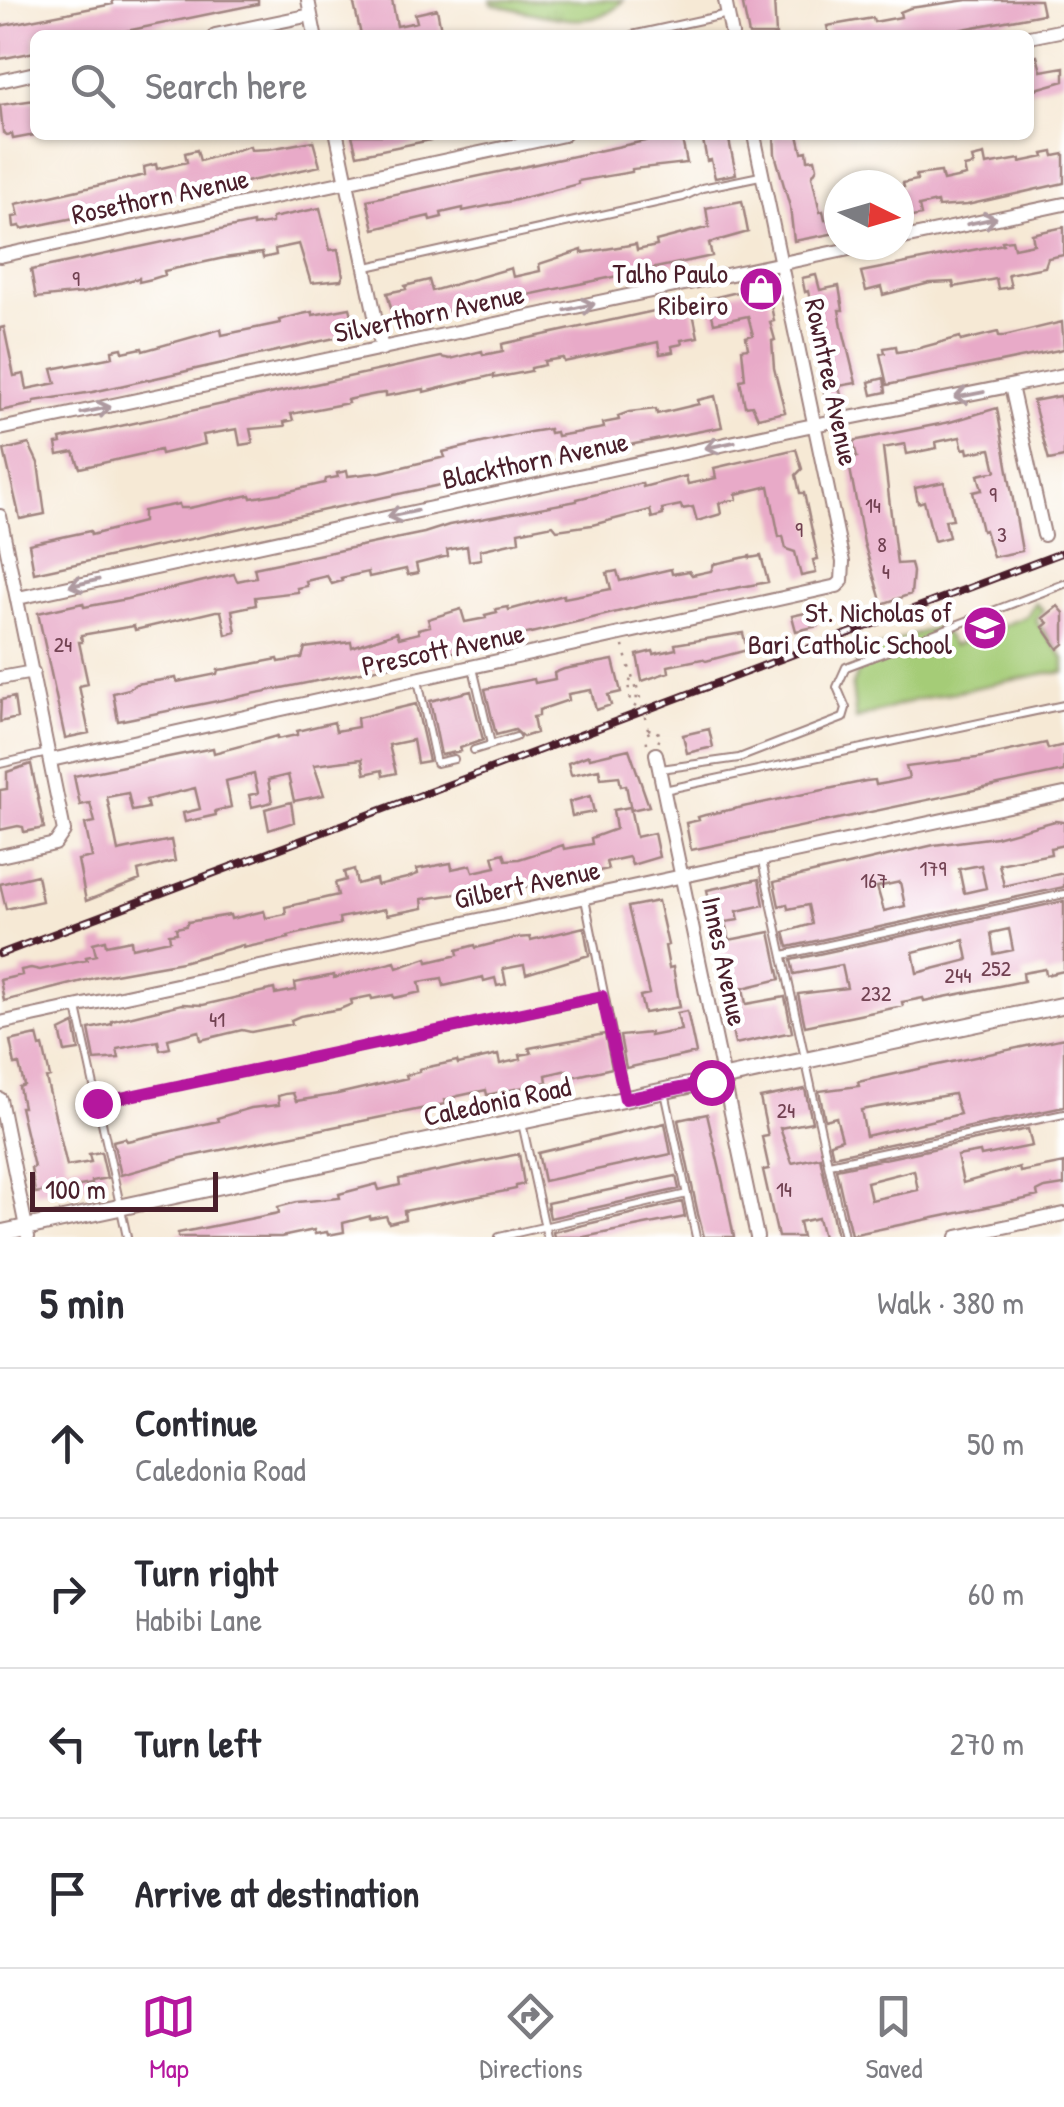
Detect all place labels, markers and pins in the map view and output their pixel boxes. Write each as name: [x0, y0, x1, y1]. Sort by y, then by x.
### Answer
place label: Talho Paulo Ribeiro: [613, 254, 728, 324]
shop icon: Talho Paulo Ribeiro: [738, 266, 784, 312]
place label: St. Nicholas of Bari Catholic School: [748, 593, 953, 663]
school or university icon: St. Nicholas of Bari Catholic School: [962, 605, 1008, 651]

